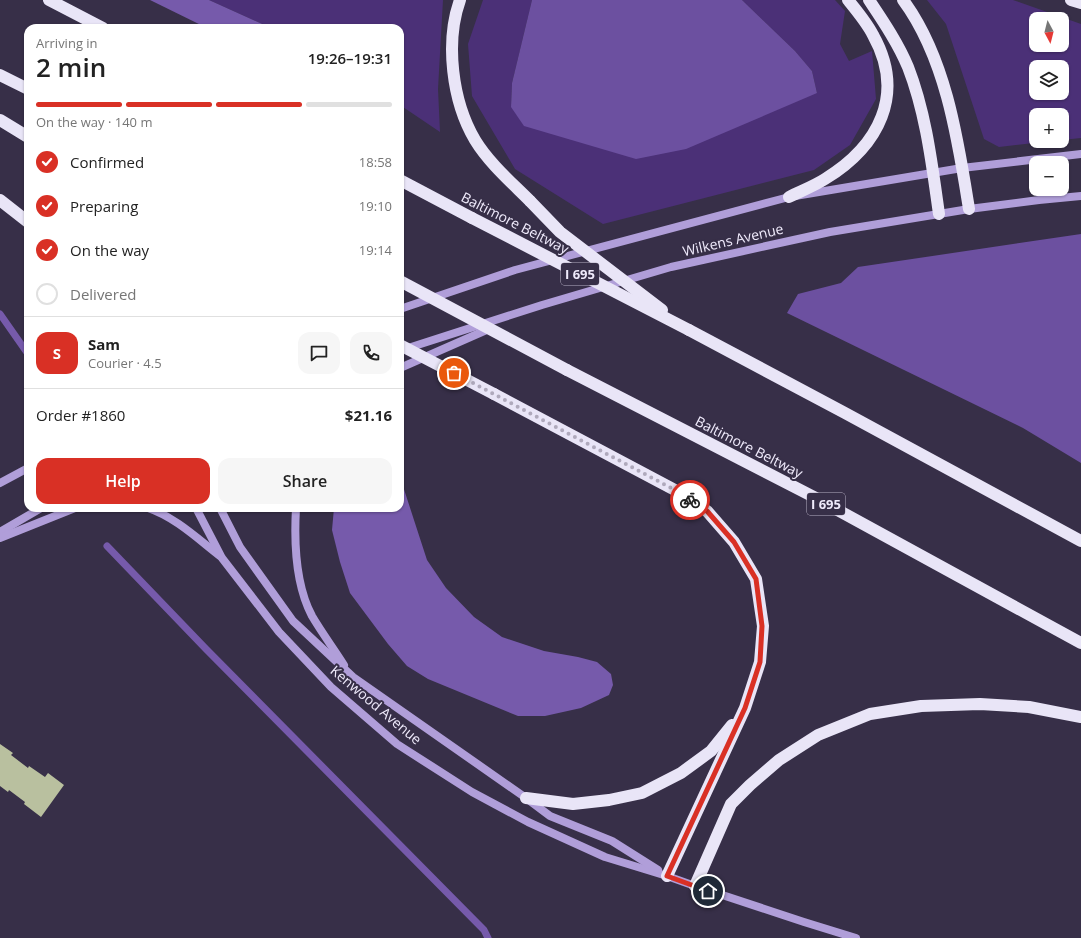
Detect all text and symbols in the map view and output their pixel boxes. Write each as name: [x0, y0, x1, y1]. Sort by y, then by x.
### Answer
north arrow: [1029, 12, 1069, 52]
map controls: [1029, 12, 1069, 196]
text: Arriving in: [36, 34, 98, 52]
text: 19:26–19:31: [308, 48, 392, 68]
text: 2 min: [36, 49, 106, 85]
button: layers: [1029, 60, 1069, 100]
button: +: [1029, 108, 1069, 148]
text: On the way · 140 m: [36, 113, 152, 131]
icon: check: [36, 151, 58, 173]
text: Confirmed: [70, 152, 144, 172]
text: 18:58: [359, 153, 392, 171]
button: −: [1029, 156, 1069, 196]
street label: Baltimore Beltway: [458, 187, 573, 258]
icon: check: [36, 195, 58, 217]
text: Preparing: [70, 196, 138, 216]
text: 19:10: [359, 197, 392, 215]
street label: Wilkens Avenue: [681, 219, 785, 260]
icon: check: [36, 239, 58, 261]
text: On the way: [70, 240, 149, 260]
text: 19:14: [359, 241, 392, 259]
road number: I 695: [561, 263, 599, 285]
text: Delivered: [70, 284, 137, 304]
button: chat: [298, 332, 340, 374]
button: phone: [350, 332, 392, 374]
text: Sam: [88, 334, 120, 354]
text: S: [53, 343, 61, 363]
text: Courier · 4.5: [88, 354, 162, 372]
pin: [437, 356, 471, 390]
icon: bag: [443, 362, 465, 384]
text: Order #1860: [36, 405, 125, 425]
text: $21.16: [345, 405, 392, 425]
street label: Baltimore Beltway: [692, 411, 807, 482]
button: Help: [36, 458, 210, 504]
button: Share: [218, 458, 392, 504]
courier: [670, 480, 710, 520]
icon: bike: [679, 489, 701, 511]
road number: I 695: [807, 493, 845, 515]
street label: Kenwood Avenue: [327, 661, 426, 749]
pin: [691, 874, 725, 908]
icon: home: [697, 880, 719, 902]

